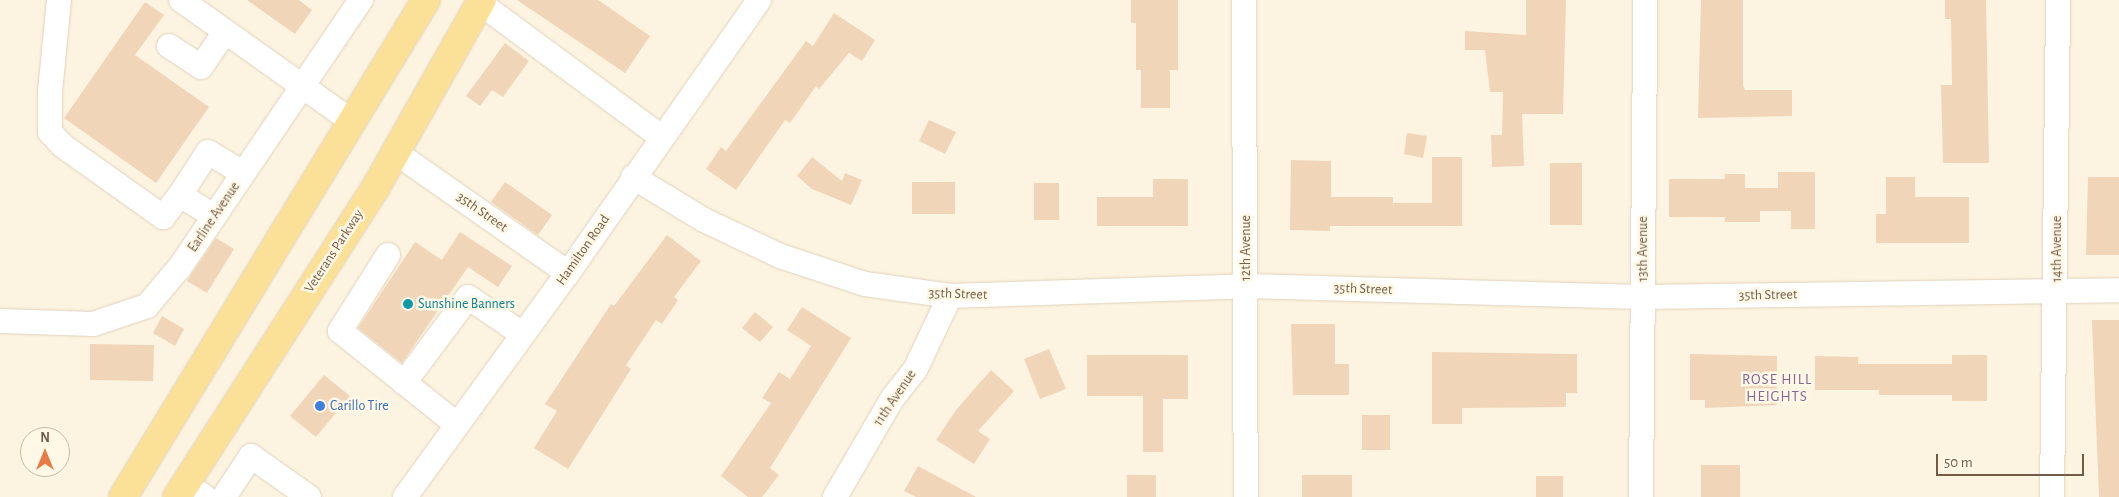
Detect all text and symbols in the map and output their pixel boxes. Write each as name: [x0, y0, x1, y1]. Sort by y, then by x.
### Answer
street label: Earline Avenue: [184, 179, 244, 255]
street label: 35th Street: [453, 188, 511, 236]
street label: Veterans Parkway: [301, 206, 367, 296]
street label: Hamilton Road: [553, 212, 613, 288]
street label: 12th Avenue: [1238, 215, 1254, 281]
street label: 13th Avenue: [1635, 216, 1651, 282]
street label: 14th Avenue: [2049, 216, 2065, 282]
street label: 35th Street: [1333, 280, 1393, 298]
street label: 35th Street: [928, 285, 988, 303]
street label: 35th Street: [1739, 286, 1797, 304]
place label: Sunshine Banners: [418, 296, 515, 312]
marker: Sunshine Banners: [402, 298, 414, 310]
street label: 11th Avenue: [870, 367, 920, 429]
district label: ROSE HILL HEIGHTS: [1741, 370, 1813, 405]
place label: Carillo Tire: [330, 398, 389, 414]
marker: Carillo Tire: [314, 400, 326, 412]
north arrow: [20, 427, 70, 477]
text: N: [40, 431, 50, 445]
scale bar: [1939, 444, 2086, 476]
text: 50 m: [1944, 455, 1973, 470]

